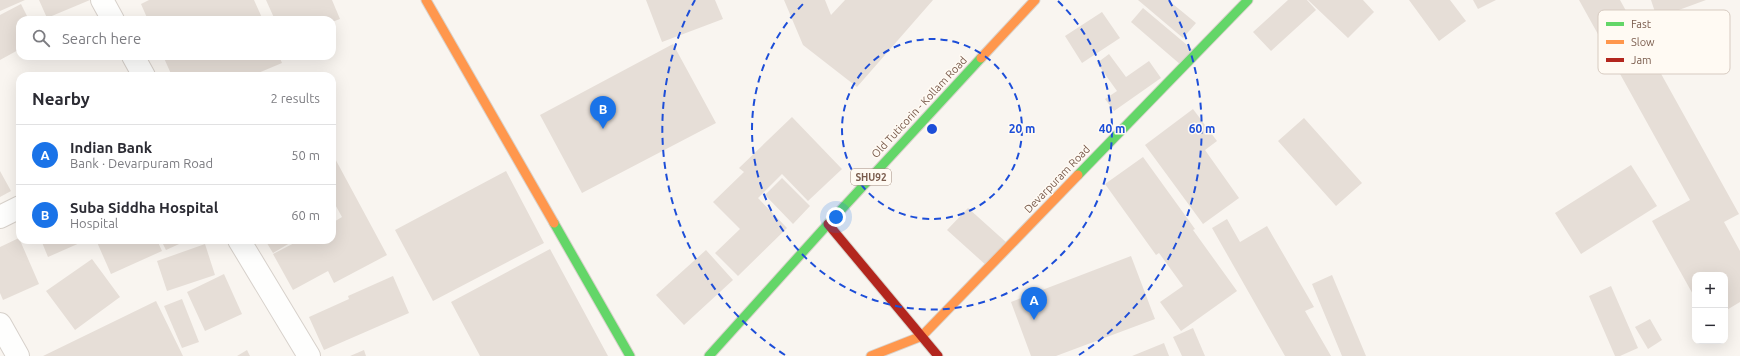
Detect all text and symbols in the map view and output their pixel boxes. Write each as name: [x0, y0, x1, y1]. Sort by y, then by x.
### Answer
legend: [1598, 10, 1730, 74]
search box: [16, 16, 336, 60]
text: Fast: [1631, 18, 1652, 30]
icon: search: [30, 27, 52, 49]
text: Search here: [62, 30, 141, 47]
text: Slow: [1631, 36, 1655, 48]
street label: Old Tuticorin - Kollam Road: [869, 54, 969, 160]
text: Jam: [1631, 54, 1652, 66]
text: Nearby: [32, 89, 90, 108]
text: 2 results: [270, 91, 320, 105]
pin: B: [590, 96, 616, 129]
centre of rings: [925, 122, 939, 136]
text: 20 m: [1009, 122, 1035, 135]
text: 40 m: [1099, 122, 1125, 135]
text: 60 m: [1189, 122, 1215, 135]
text: Indian Bank: [70, 139, 152, 156]
street label: Devarpuram Road: [1022, 143, 1092, 215]
text: A: [40, 148, 50, 162]
text: 50 m: [291, 148, 320, 162]
text: Bank · Devarpuram Road: [70, 156, 213, 170]
road number: SHU92: [851, 169, 891, 185]
text: Suba Siddha Hospital: [70, 199, 218, 216]
your location: [826, 207, 846, 227]
text: B: [41, 208, 49, 222]
text: 60 m: [291, 208, 320, 222]
text: Hospital: [70, 216, 118, 230]
map controls: [1692, 272, 1728, 344]
button: +: [1692, 272, 1728, 308]
pin: A: [1021, 287, 1047, 320]
button: −: [1692, 308, 1728, 344]

